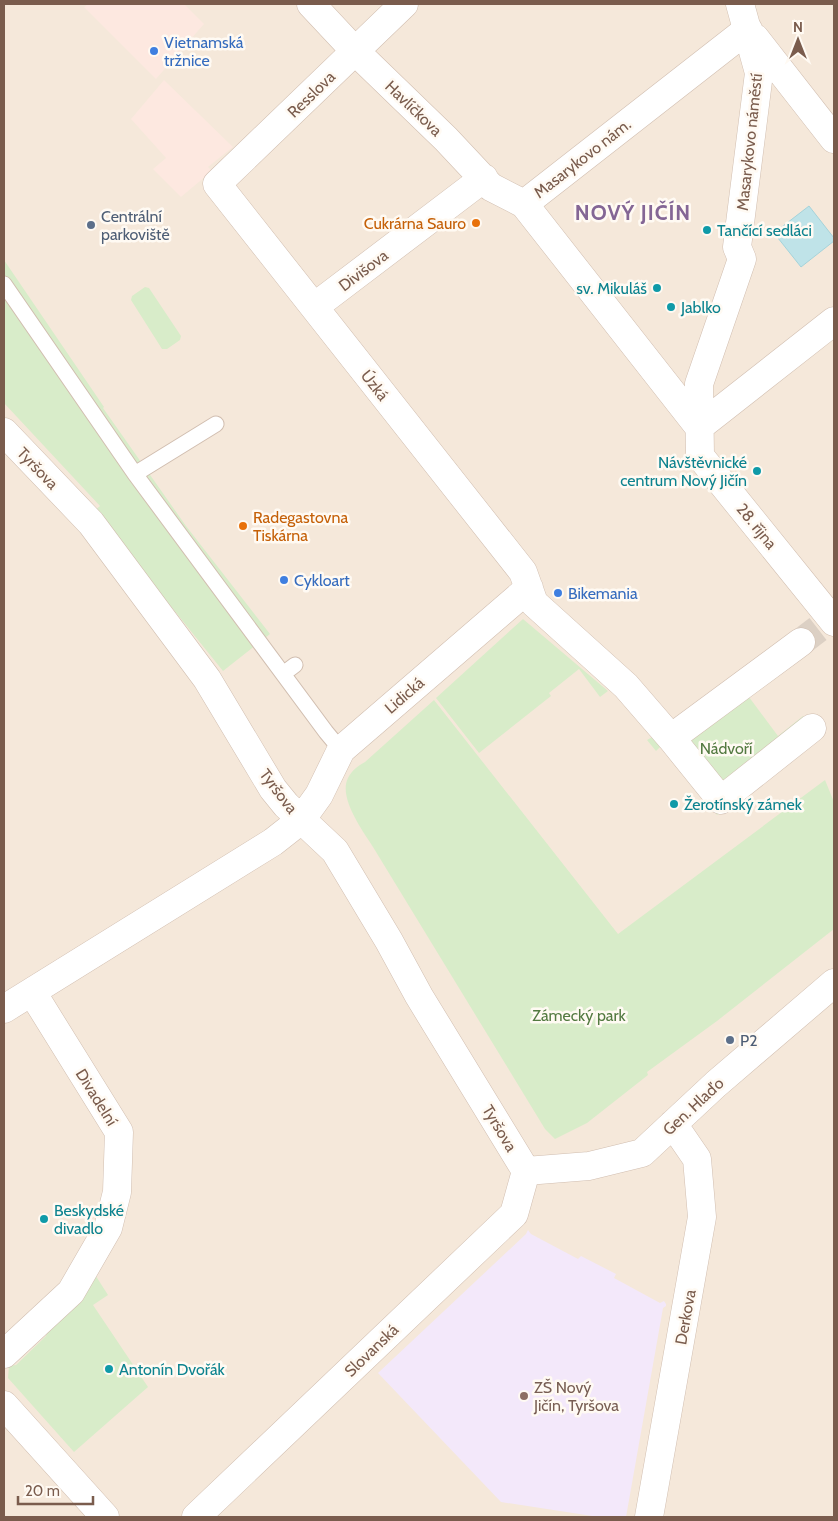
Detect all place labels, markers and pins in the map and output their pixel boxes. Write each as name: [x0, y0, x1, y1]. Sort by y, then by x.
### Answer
place label: Vietnamská tržnice: [164, 33, 244, 70]
marker: Vietnamská tržnice: [148, 45, 160, 57]
place label: Centrální parkoviště: [101, 207, 170, 244]
place label: Cukrárna Sauro: [364, 214, 466, 233]
marker: Cukrárna Sauro: [470, 217, 482, 229]
marker: Centrální parkoviště: [85, 219, 97, 231]
place label: Tančící sedláci: [717, 221, 812, 240]
marker: Tančící sedláci: [701, 224, 713, 236]
place label: sv. Mikuláš: [576, 279, 647, 298]
marker: sv. Mikuláš: [651, 282, 663, 294]
place label: Jablko: [680, 298, 721, 317]
marker: Jablko: [665, 301, 677, 313]
place label: Návštěvnické centrum Nový Jičín: [620, 453, 747, 490]
marker: Návštěvnické centrum Nový Jičín: [751, 465, 763, 477]
place label: Radegastovna Tiskárna: [253, 508, 348, 545]
marker: Radegastovna Tiskárna: [237, 520, 249, 532]
place label: Cykloart: [294, 571, 350, 590]
marker: Cykloart: [278, 574, 290, 586]
place label: Bikemania: [568, 584, 638, 603]
marker: Bikemania: [552, 587, 564, 599]
place label: Žerotínský zámek: [684, 795, 803, 814]
marker: Žerotínský zámek: [668, 798, 680, 810]
place label: P2: [740, 1031, 758, 1050]
marker: P2: [724, 1034, 736, 1046]
place label: Beskydské divadlo: [54, 1201, 124, 1238]
marker: Beskydské divadlo: [38, 1213, 50, 1225]
place label: Antonín Dvořák: [119, 1360, 226, 1379]
marker: Antonín Dvořák: [103, 1363, 115, 1375]
place label: ZŠ Nový Jičín, Tyršova: [533, 1378, 619, 1415]
marker: ZŠ Nový Jičín, Tyršova: [518, 1390, 530, 1402]

